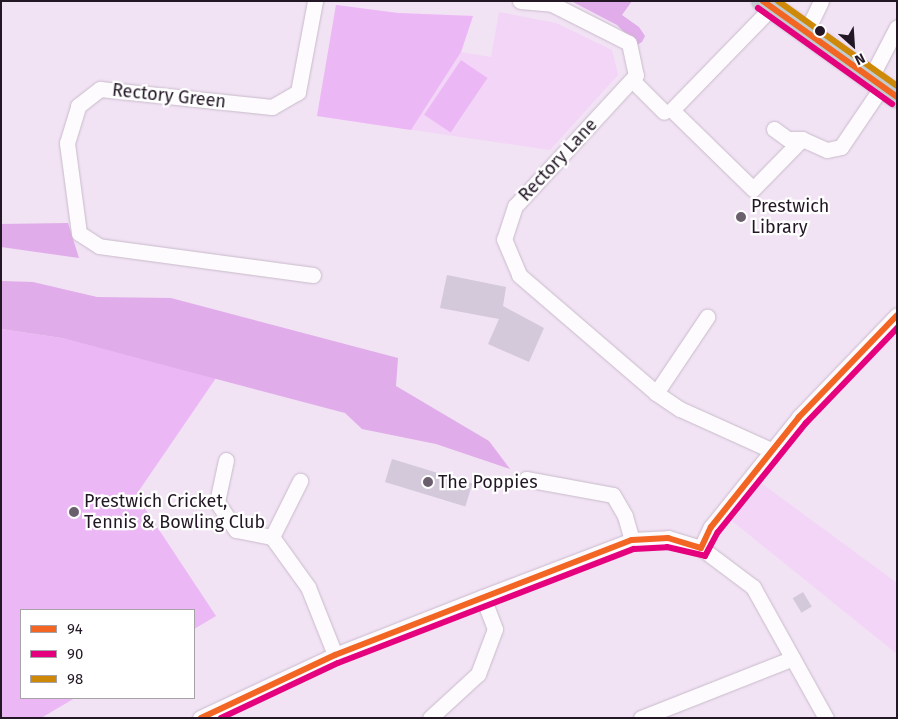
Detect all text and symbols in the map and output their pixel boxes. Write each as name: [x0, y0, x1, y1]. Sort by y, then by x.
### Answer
north arrow: [828, 20, 878, 70]
unlabelled marker: [815, 26, 825, 36]
text: N: [852, 49, 868, 69]
street label: Rectory Green: [111, 79, 227, 113]
street label: Rectory Lane: [514, 114, 602, 206]
place label: Prestwich Library: [751, 196, 829, 238]
marker: Prestwich Library: [735, 211, 747, 223]
place label: The Poppies: [438, 471, 538, 493]
marker: The Poppies: [422, 476, 434, 488]
place label: Prestwich Cricket, Tennis & Bowling Club: [84, 491, 265, 534]
marker: Prestwich Cricket, Tennis & Bowling Club: [68, 506, 80, 518]
legend: [20, 609, 195, 699]
text: 94: [67, 620, 83, 638]
text: 90: [67, 645, 83, 663]
text: 98: [67, 670, 83, 688]

